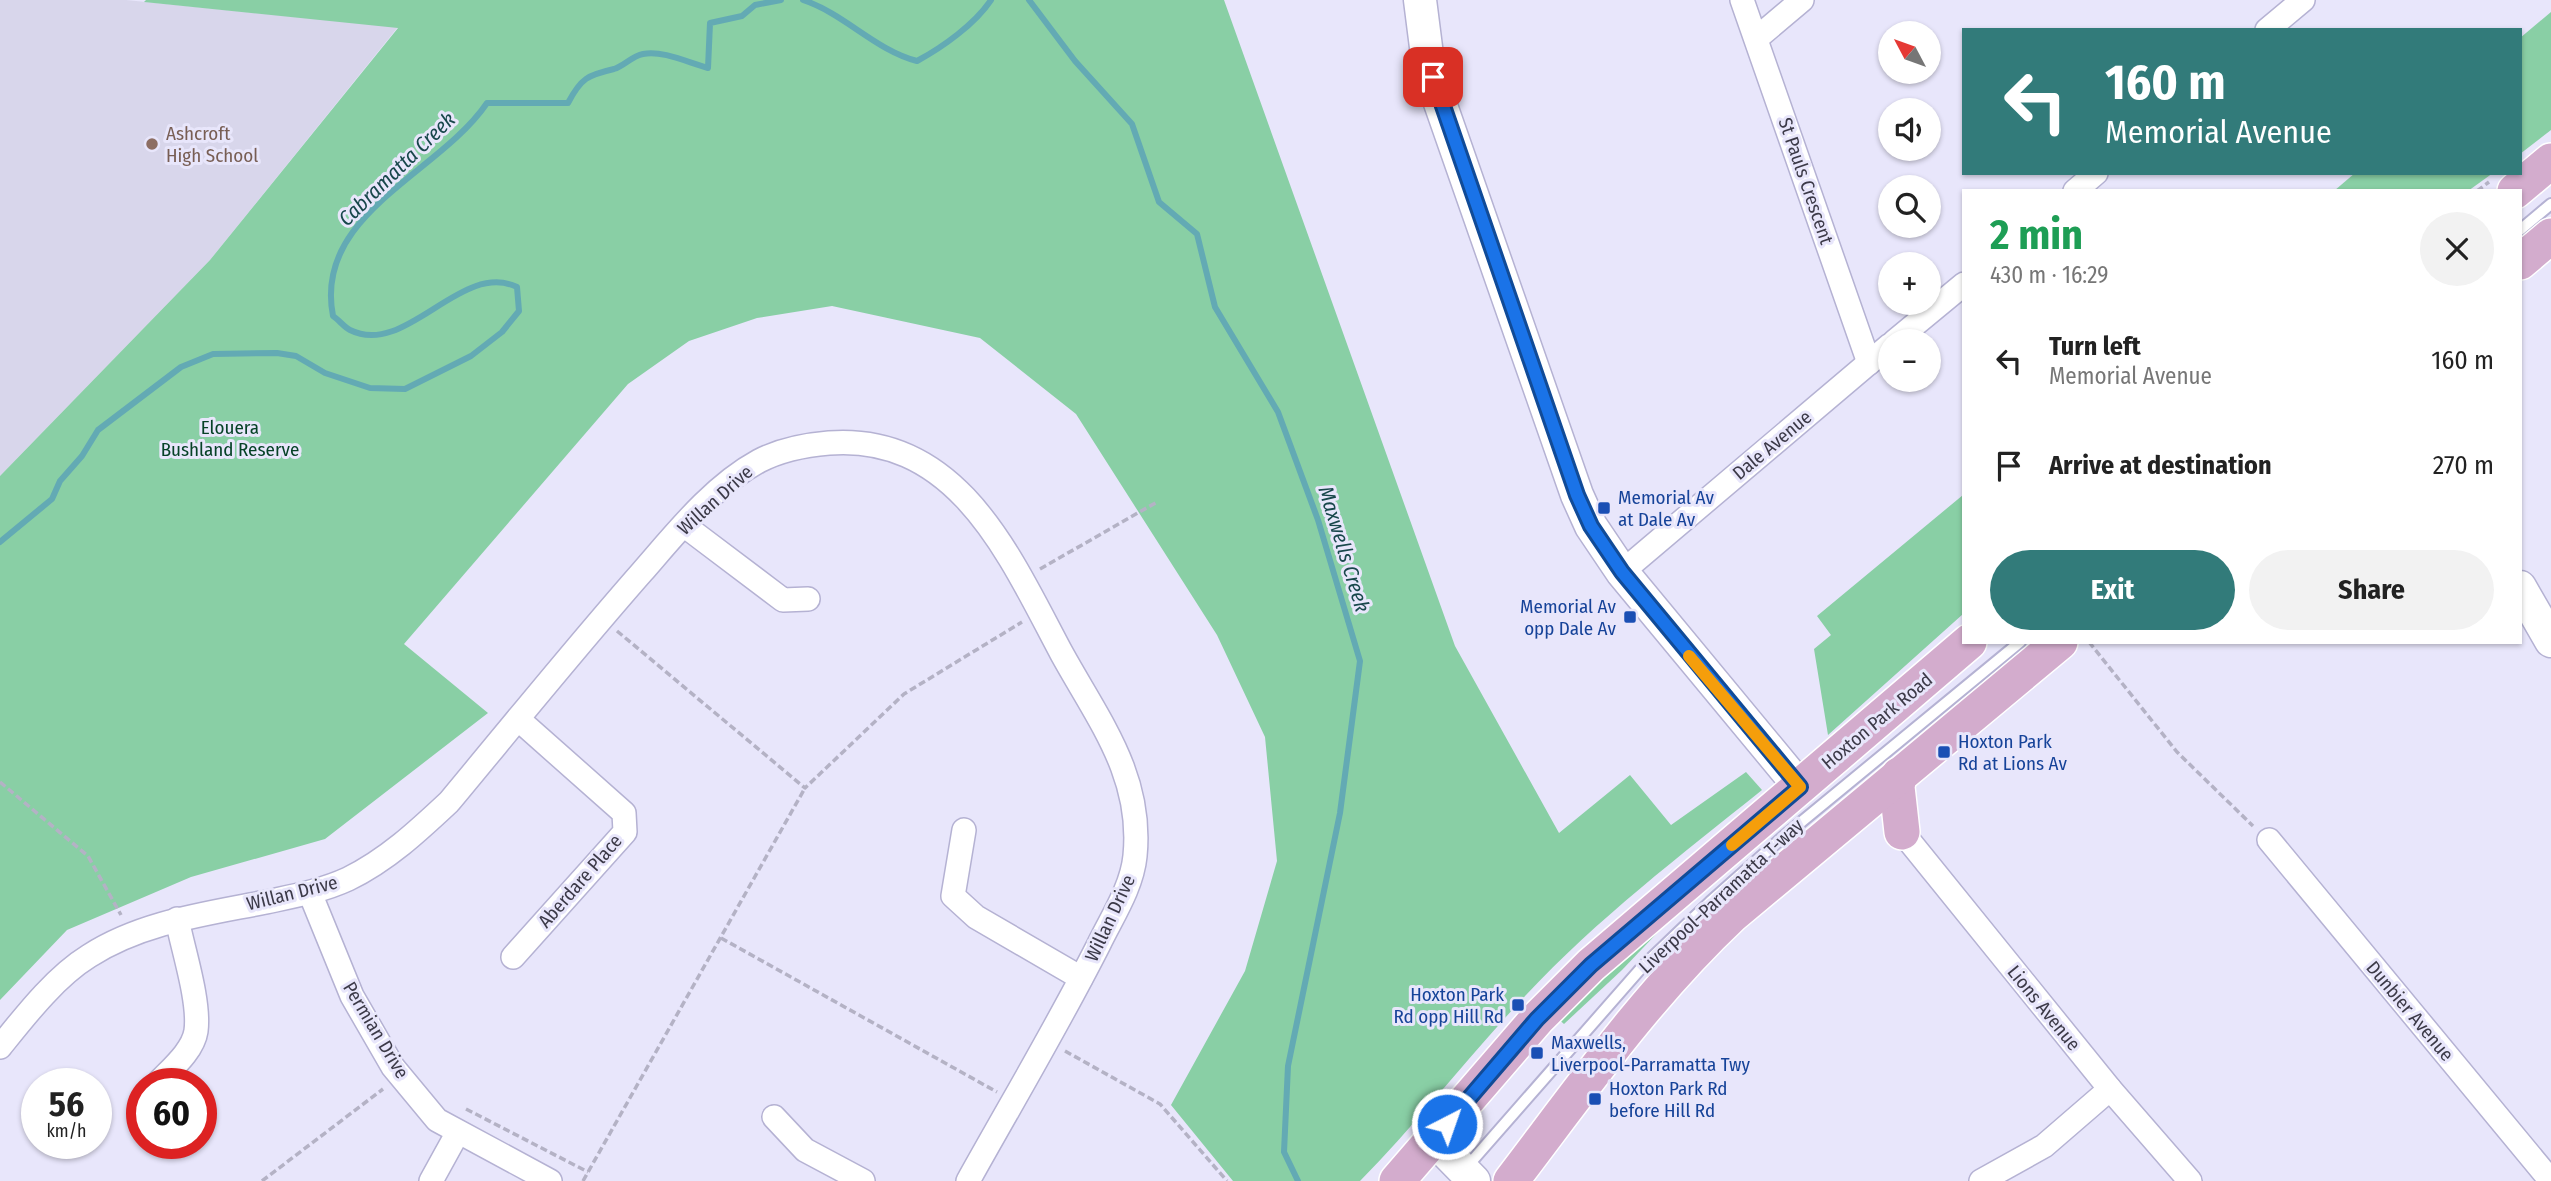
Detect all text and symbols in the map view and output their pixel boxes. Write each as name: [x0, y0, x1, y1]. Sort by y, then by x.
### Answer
north arrow: [1878, 21, 1941, 84]
map controls: [1878, 21, 1941, 392]
pin: [1403, 47, 1463, 107]
text: 160 m: [2105, 53, 2226, 112]
icon: left: [1990, 56, 2081, 147]
icon: arrive: [1414, 58, 1452, 96]
button: sound: [1878, 98, 1941, 161]
water label: Cabramatta Creek: [333, 107, 461, 231]
text: Memorial Avenue: [2105, 113, 2332, 151]
street label: St Pauls Crescent: [1774, 115, 1839, 248]
place label: Ashcroft High School: [166, 122, 258, 167]
marker: Ashcroft High School: [144, 136, 160, 152]
button: search: [1878, 175, 1941, 238]
text: 2 min: [1990, 210, 2083, 260]
button: close: [2420, 212, 2494, 286]
button: +: [1878, 252, 1941, 315]
text: 430 m · 16:29: [1990, 261, 2108, 289]
button: −: [1878, 329, 1941, 392]
text: Turn left: [2049, 331, 2141, 362]
icon: left: [1990, 342, 2028, 380]
text: 160 m: [2431, 345, 2494, 376]
text: Memorial Avenue: [2049, 362, 2212, 390]
street label: Dale Avenue: [1728, 405, 1816, 485]
park label: Elouera Bushland Reserve: [161, 416, 299, 461]
icon: arrive: [1990, 447, 2028, 485]
text: Arrive at destination: [2049, 450, 2272, 481]
text: 270 m: [2433, 450, 2494, 481]
street label: Willan Drive: [673, 460, 757, 540]
water label: Maxwells Creek: [1313, 483, 1375, 615]
place label: Memorial Av at Dale Av: [1618, 486, 1715, 531]
marker: Memorial Av at Dale Av: [1596, 500, 1612, 516]
button: Exit: [1990, 550, 2235, 630]
button: Share: [2249, 550, 2494, 630]
place label: Memorial Av opp Dale Av: [1520, 595, 1617, 640]
marker: Memorial Av opp Dale Av: [1622, 609, 1638, 625]
street label: Hoxton Park Road: [1817, 668, 1937, 774]
place label: Hoxton Park Rd at Lions Av: [1958, 730, 2067, 775]
marker: Hoxton Park Rd at Lions Av: [1936, 744, 1952, 760]
street label: Liverpool–Parramatta T-way: [1634, 813, 1808, 978]
street label: Aberdare Place: [533, 830, 627, 932]
street label: Willan Drive: [244, 871, 340, 915]
street label: Willan Drive: [1080, 871, 1140, 965]
street label: Dunbier Avenue: [2362, 956, 2458, 1066]
street label: Lions Avenue: [2003, 961, 2085, 1055]
street label: Permian Drive: [338, 977, 414, 1083]
place label: Hoxton Park Rd opp Hill Rd: [1394, 983, 1504, 1028]
marker: Hoxton Park Rd opp Hill Rd: [1510, 997, 1526, 1013]
place label: Maxwells, Liverpool-Parramatta Twy: [1551, 1031, 1750, 1076]
marker: Maxwells, Liverpool-Parramatta Twy: [1529, 1045, 1545, 1061]
speed limit sign: 60: [126, 1068, 217, 1159]
place label: Hoxton Park Rd before Hill Rd: [1609, 1077, 1728, 1122]
text: 56: [49, 1083, 84, 1125]
position arrow: [1410, 1087, 1484, 1161]
marker: Hoxton Park Rd before Hill Rd: [1587, 1091, 1603, 1107]
text: km/h: [46, 1120, 87, 1142]

